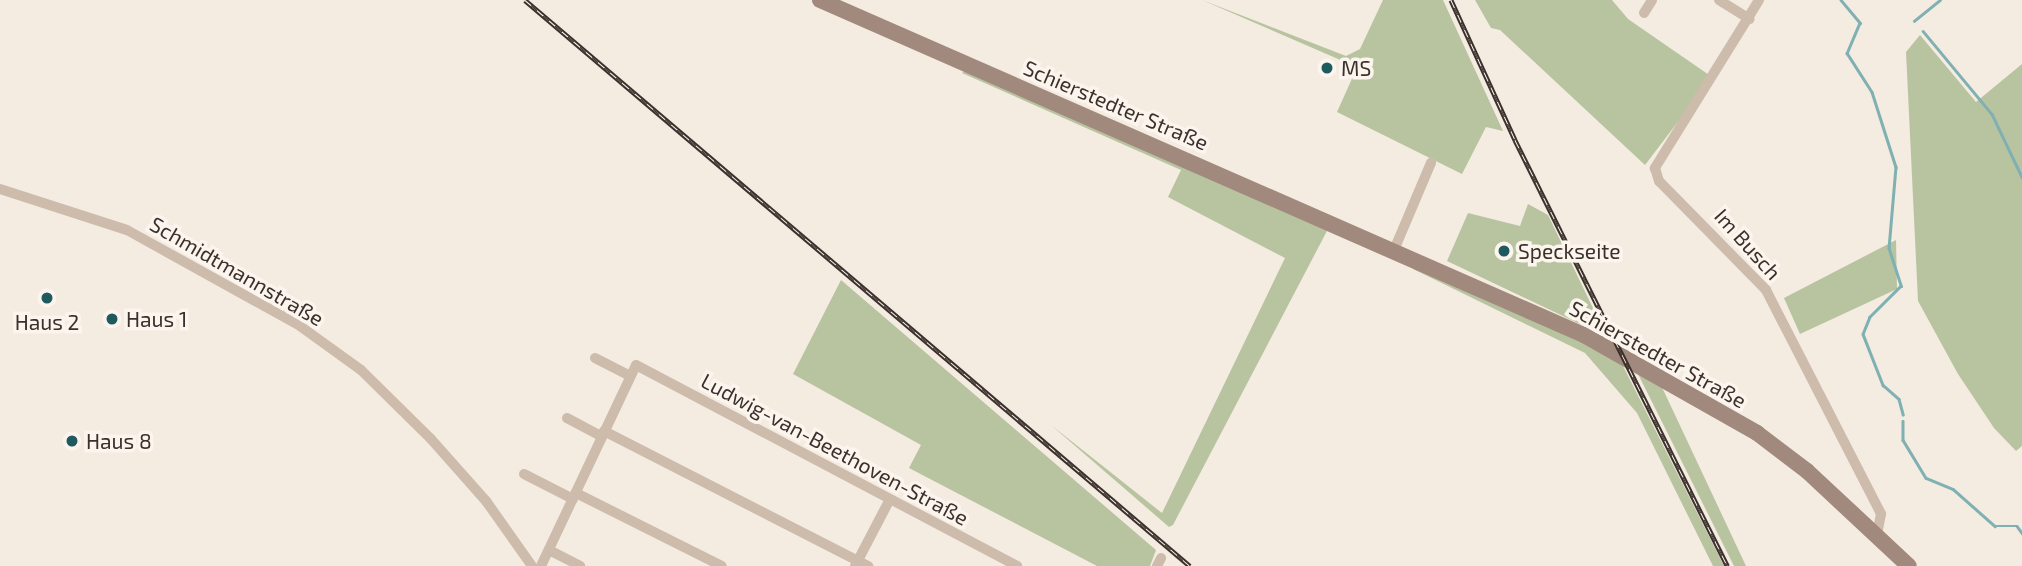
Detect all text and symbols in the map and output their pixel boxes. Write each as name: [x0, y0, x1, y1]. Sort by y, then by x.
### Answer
street label: Schierstedter Straße: [1020, 55, 1212, 155]
place label: MS: [1341, 55, 1371, 81]
marker: MS: [1319, 60, 1335, 76]
street label: Im Busch: [1710, 203, 1786, 285]
street label: Schmidtmannstraße: [146, 211, 328, 331]
place label: Speckseite: [1518, 238, 1621, 264]
marker: Speckseite: [1496, 243, 1512, 259]
marker: Haus 2: [39, 290, 55, 306]
street label: Schierstedter Straße: [1565, 295, 1751, 413]
place label: Haus 1: [126, 306, 187, 332]
place label: Haus 2: [15, 309, 79, 335]
marker: Haus 1: [104, 311, 120, 327]
street label: Ludwig-van-Beethoven-Straße: [697, 368, 973, 530]
place label: Haus 8: [86, 428, 152, 454]
marker: Haus 8: [64, 433, 80, 449]

